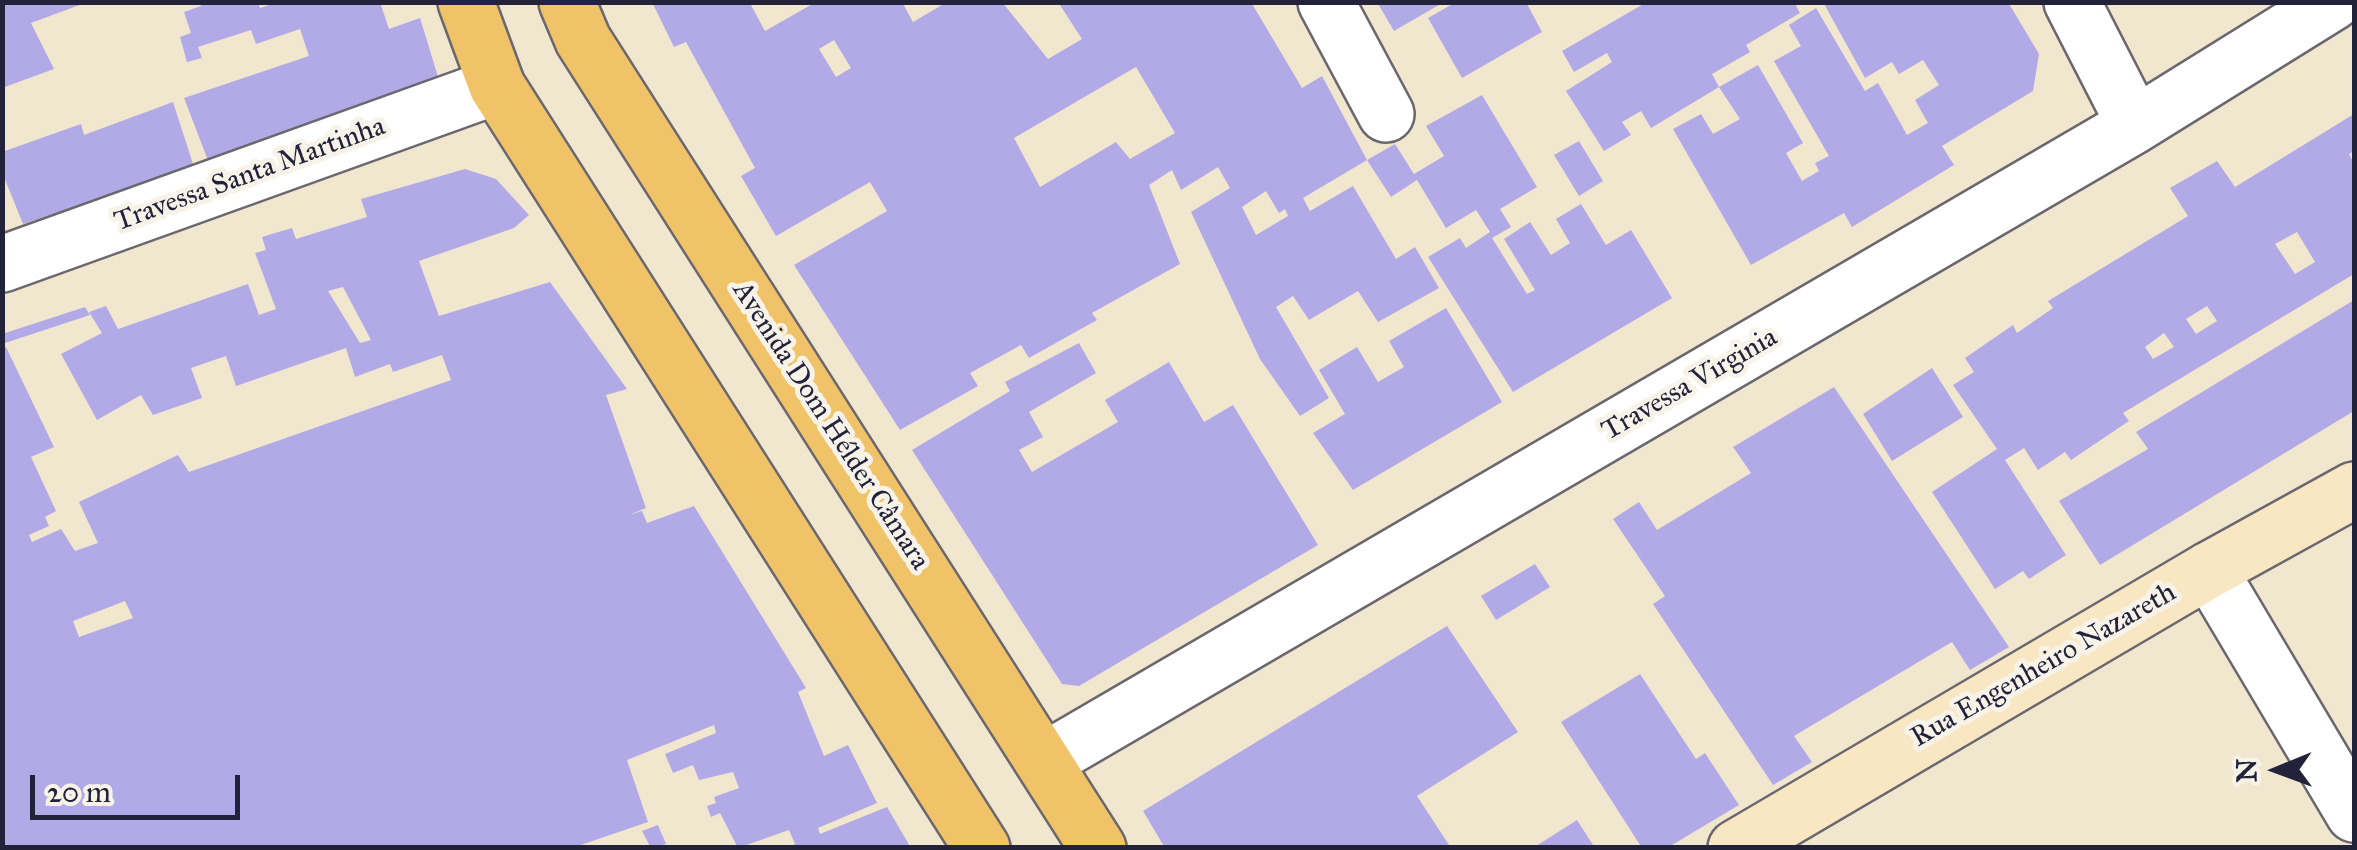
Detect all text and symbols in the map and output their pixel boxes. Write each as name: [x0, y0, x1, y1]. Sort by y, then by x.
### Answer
street label: Travessa Santa Martinha: [110, 110, 390, 240]
street label: Avenida Dom Hélder Câmara: [724, 276, 936, 576]
street label: Travessa Virginia: [1596, 321, 1784, 449]
street label: Rua Engenheiro Nazareth: [1906, 576, 2182, 756]
north arrow: [2227, 720, 2327, 820]
scale bar: [35, 755, 245, 817]
text: N: [2229, 758, 2264, 783]
text: 20 m: [47, 774, 111, 810]

